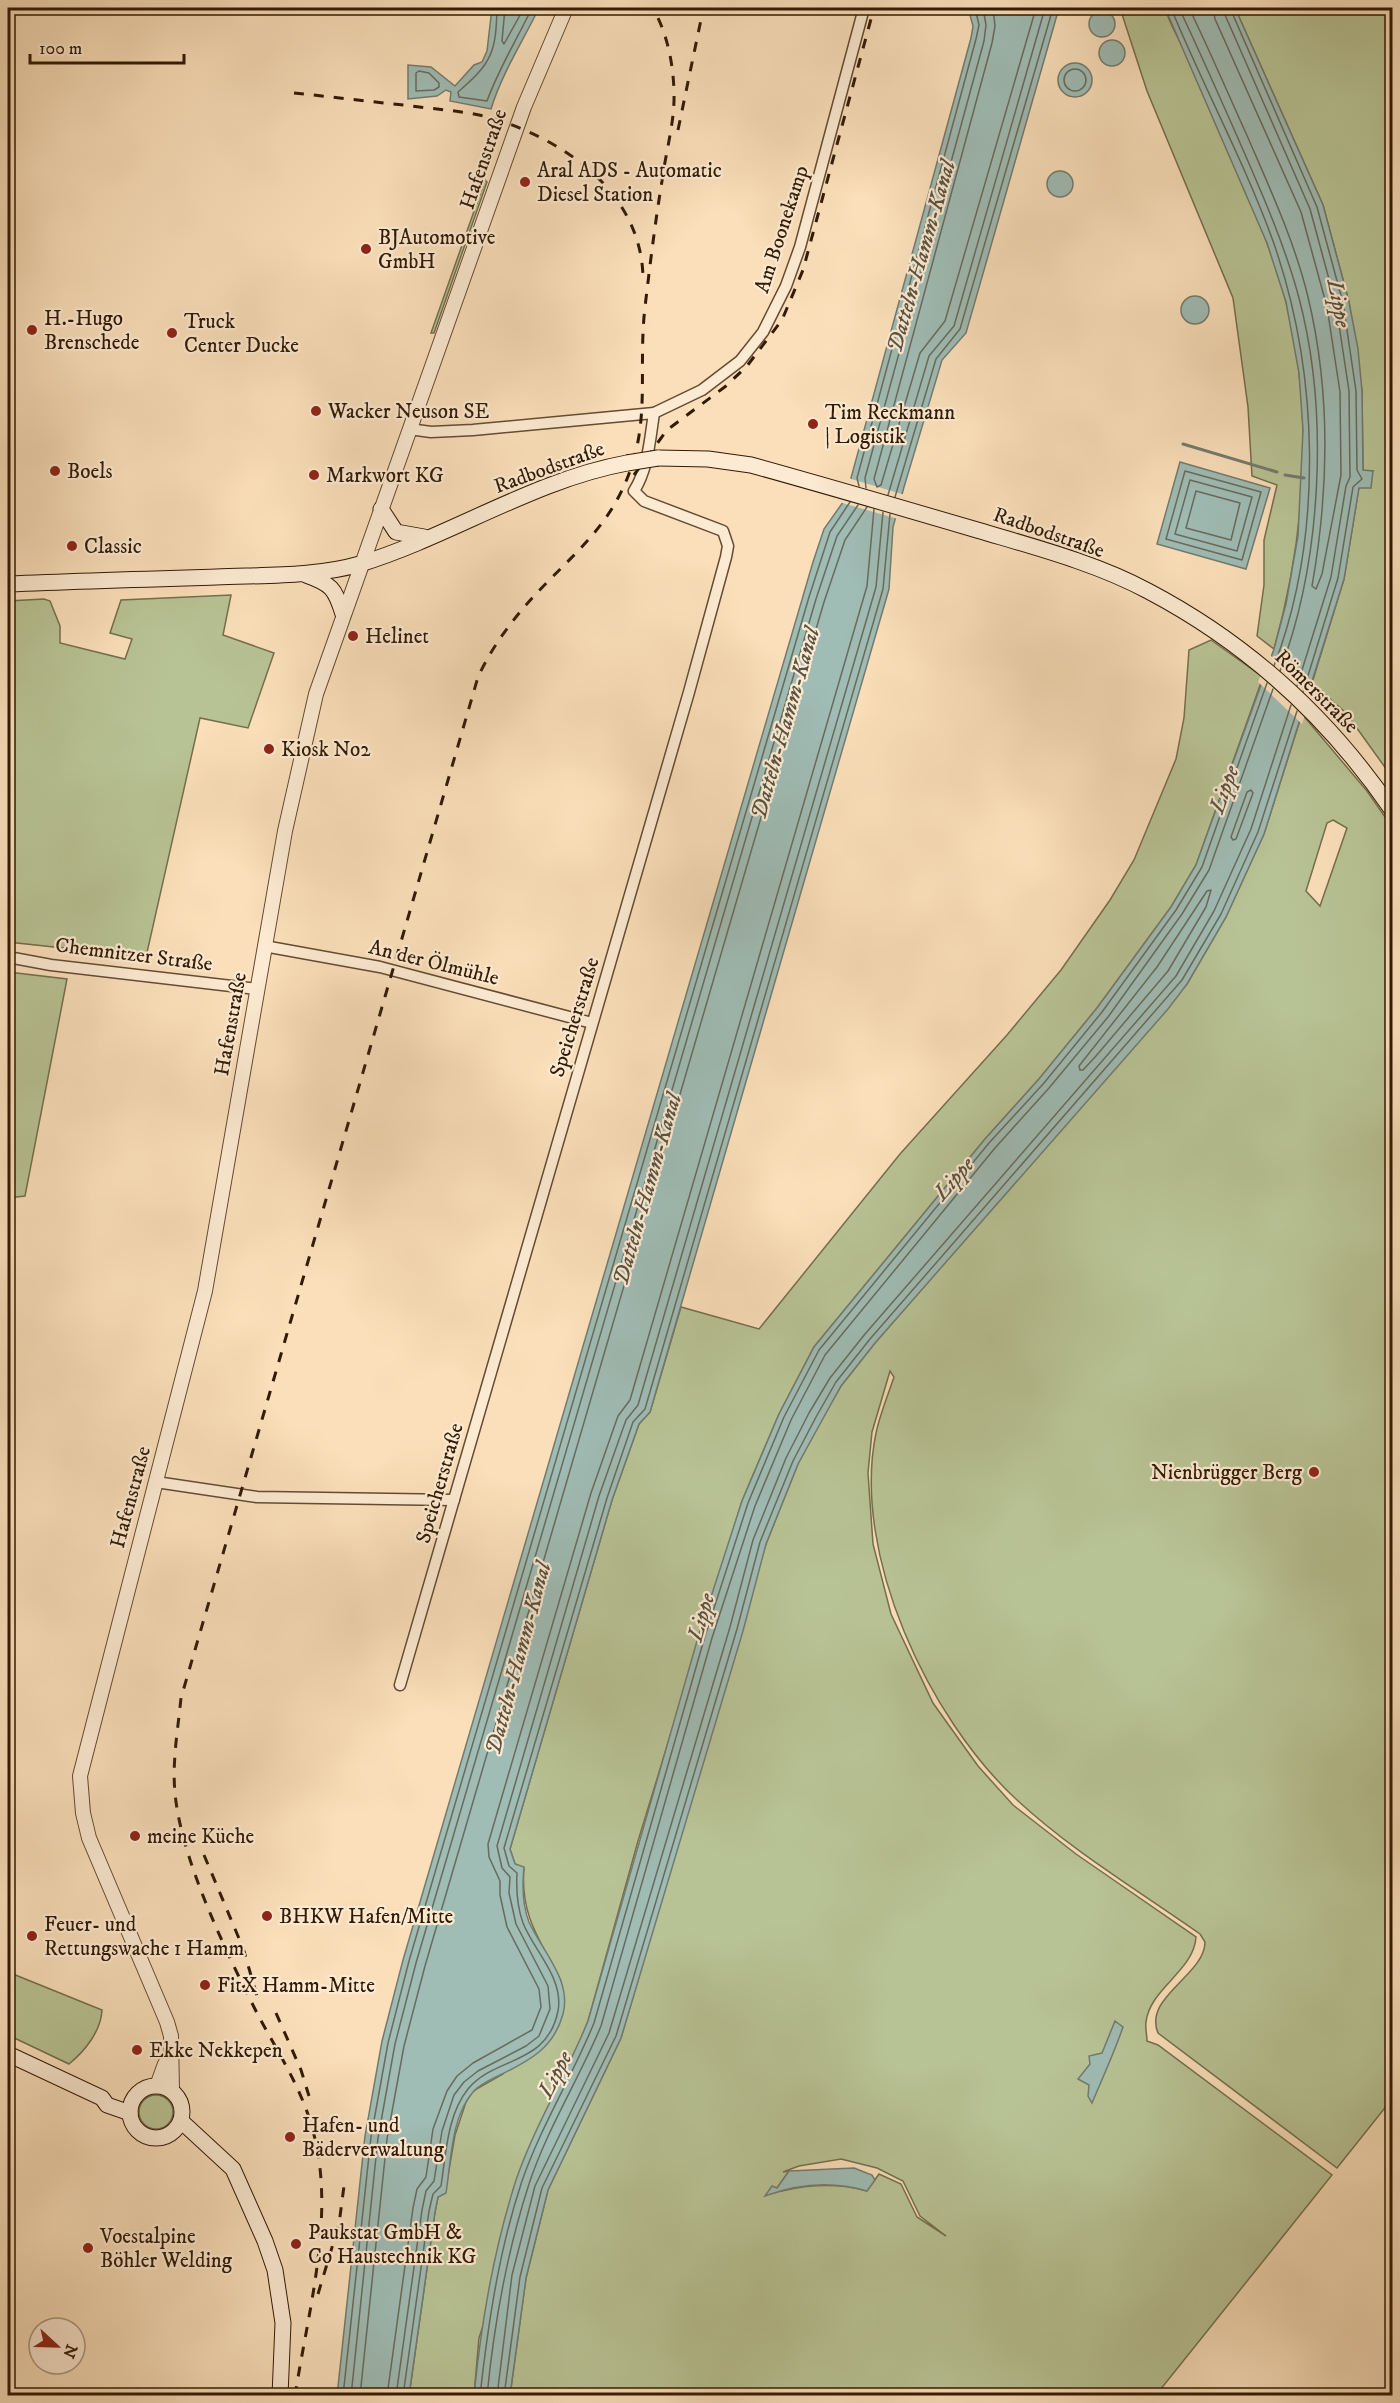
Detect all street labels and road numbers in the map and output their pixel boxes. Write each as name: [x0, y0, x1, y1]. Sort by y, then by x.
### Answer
street label: Hafenstraße: [455, 105, 513, 213]
street label: Am Boonekamp: [749, 162, 815, 296]
street label: Radbodstraße: [491, 436, 608, 500]
street label: Radbodstraße: [990, 502, 1108, 564]
street label: Römerstraße: [1269, 644, 1364, 739]
street label: Chemnitzer Straße: [54, 932, 214, 978]
street label: An der Ölmühle: [366, 933, 502, 992]
street label: Speicherstraße: [544, 954, 606, 1080]
street label: Hafenstraße: [209, 970, 253, 1078]
street label: Speicherstraße: [410, 1420, 470, 1546]
street label: Hafenstraße: [105, 1443, 157, 1551]

